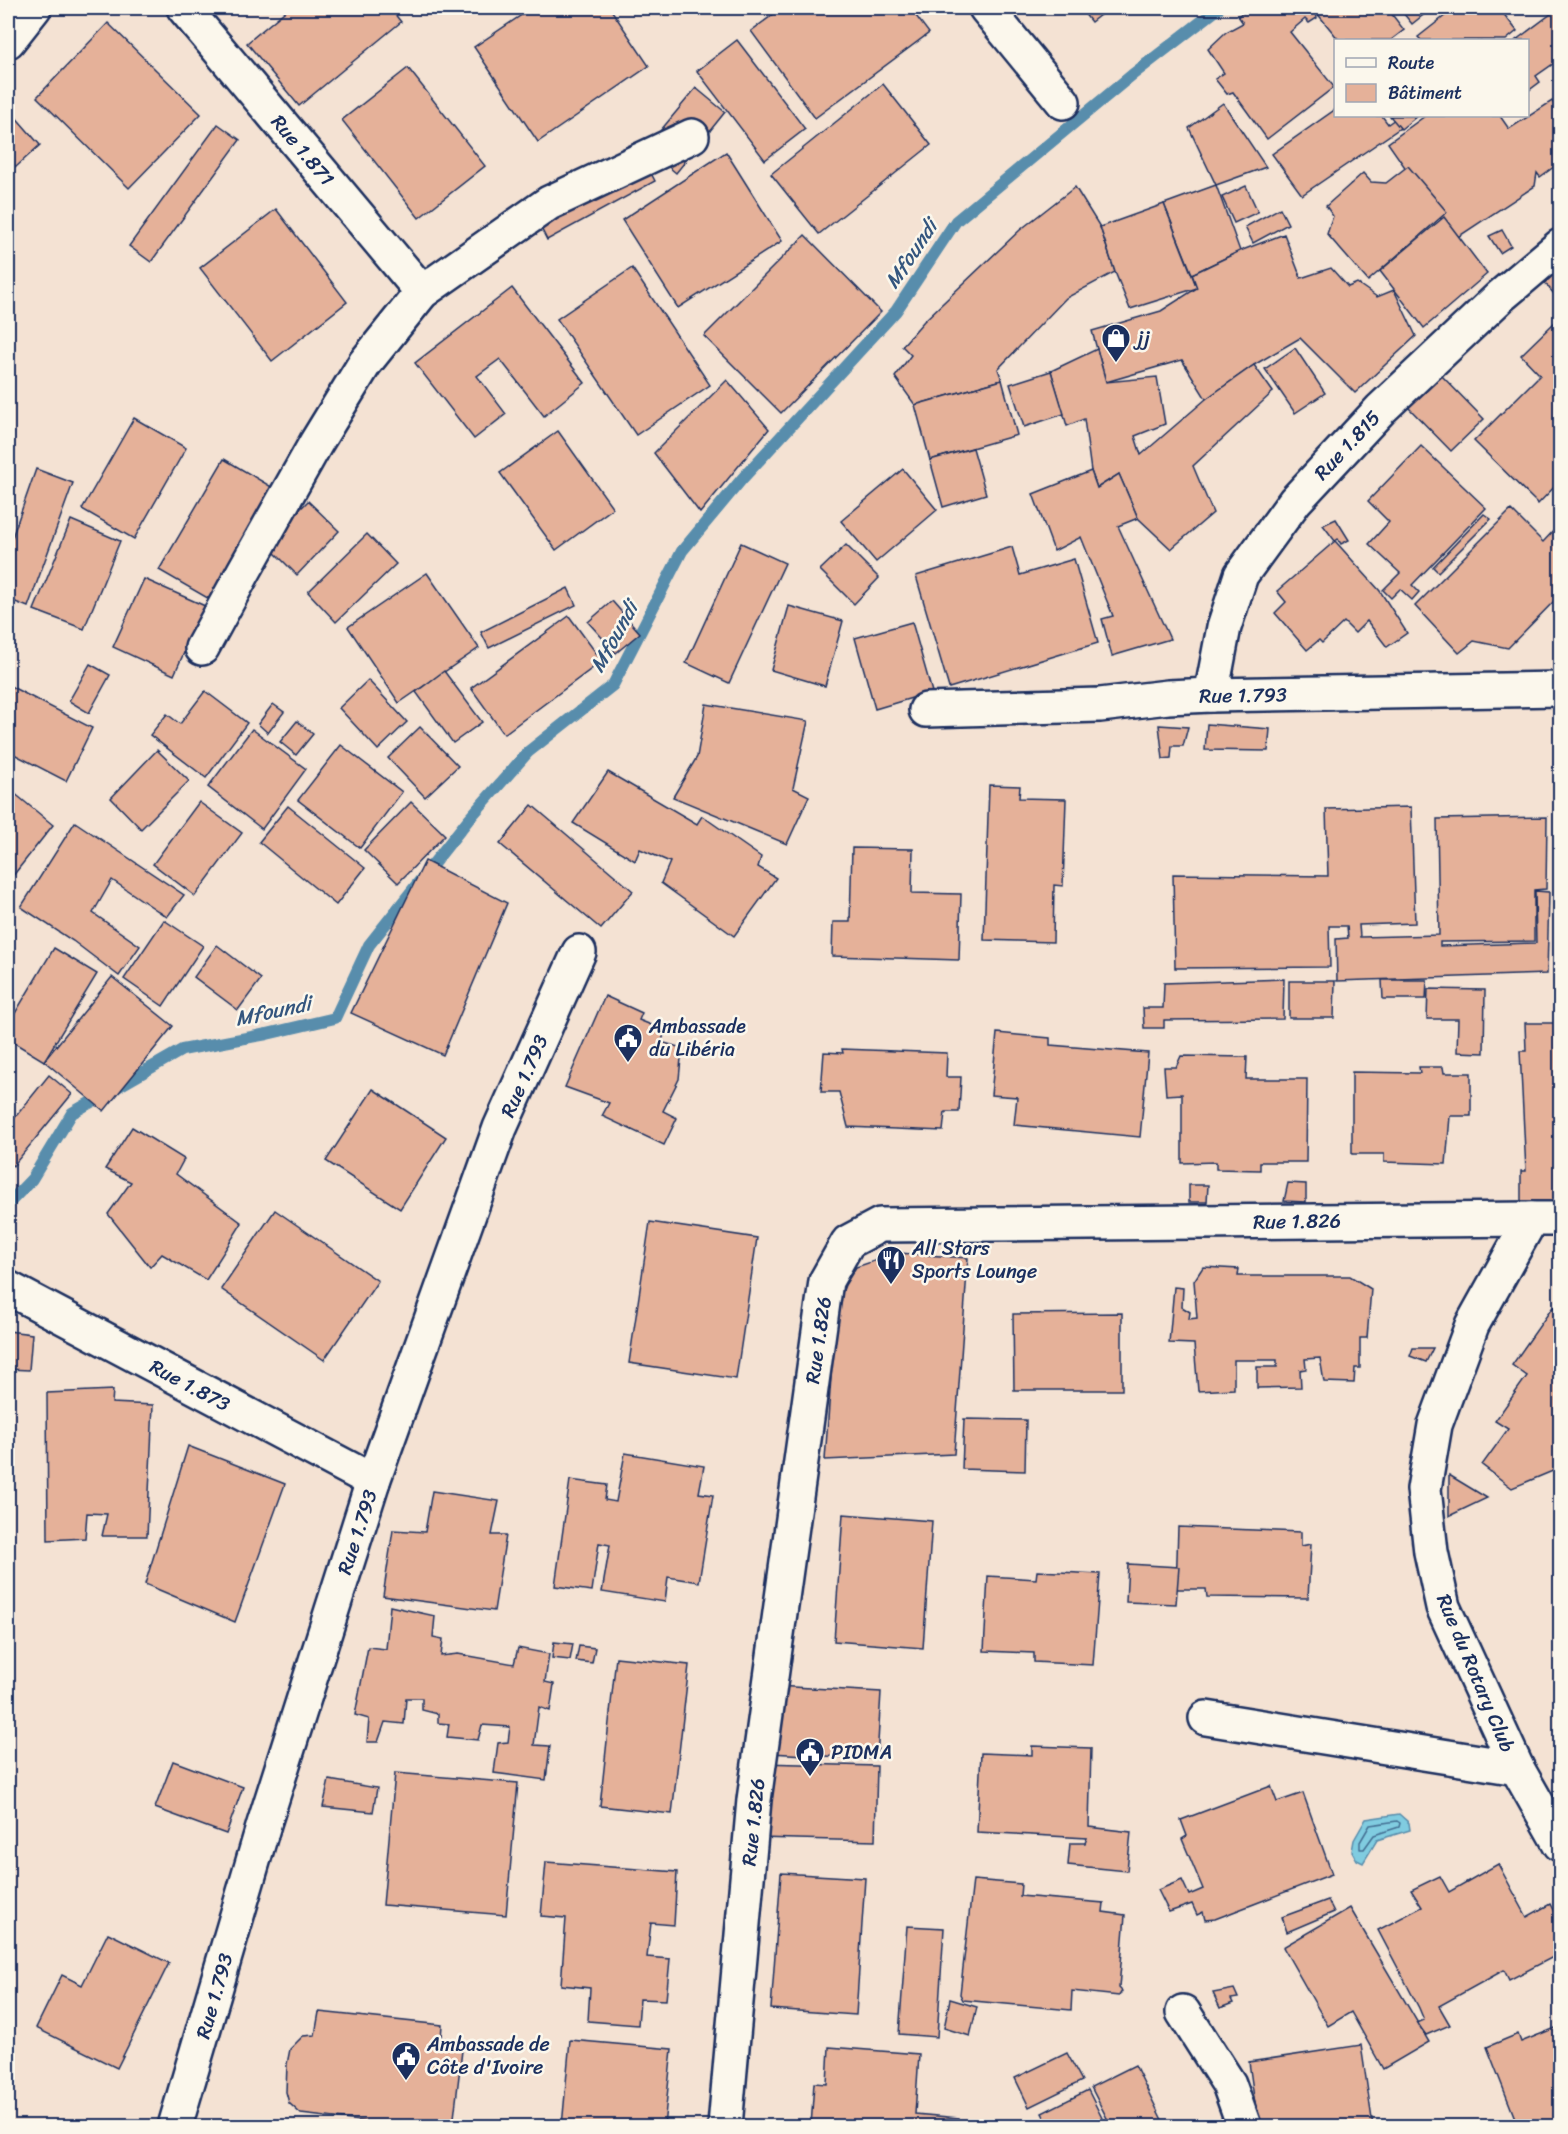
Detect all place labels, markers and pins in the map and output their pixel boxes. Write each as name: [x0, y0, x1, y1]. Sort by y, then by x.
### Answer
place label: jj: [1133, 321, 1151, 356]
shop icon: jj: [1100, 322, 1132, 364]
place label: Ambassade du Libéria: [648, 1009, 746, 1067]
public building icon: Ambassade du Libéria: [612, 1022, 644, 1064]
place label: All Stars Sports Lounge: [911, 1231, 1037, 1289]
restaurant icon: All Stars Sports Lounge: [875, 1244, 907, 1286]
place label: PIDMA: [831, 1735, 892, 1770]
public building icon: PIDMA: [794, 1736, 826, 1778]
place label: Ambassade de Côte d'Ivoire: [426, 2027, 550, 2085]
public building icon: Ambassade de Côte d'Ivoire: [390, 2040, 422, 2082]

